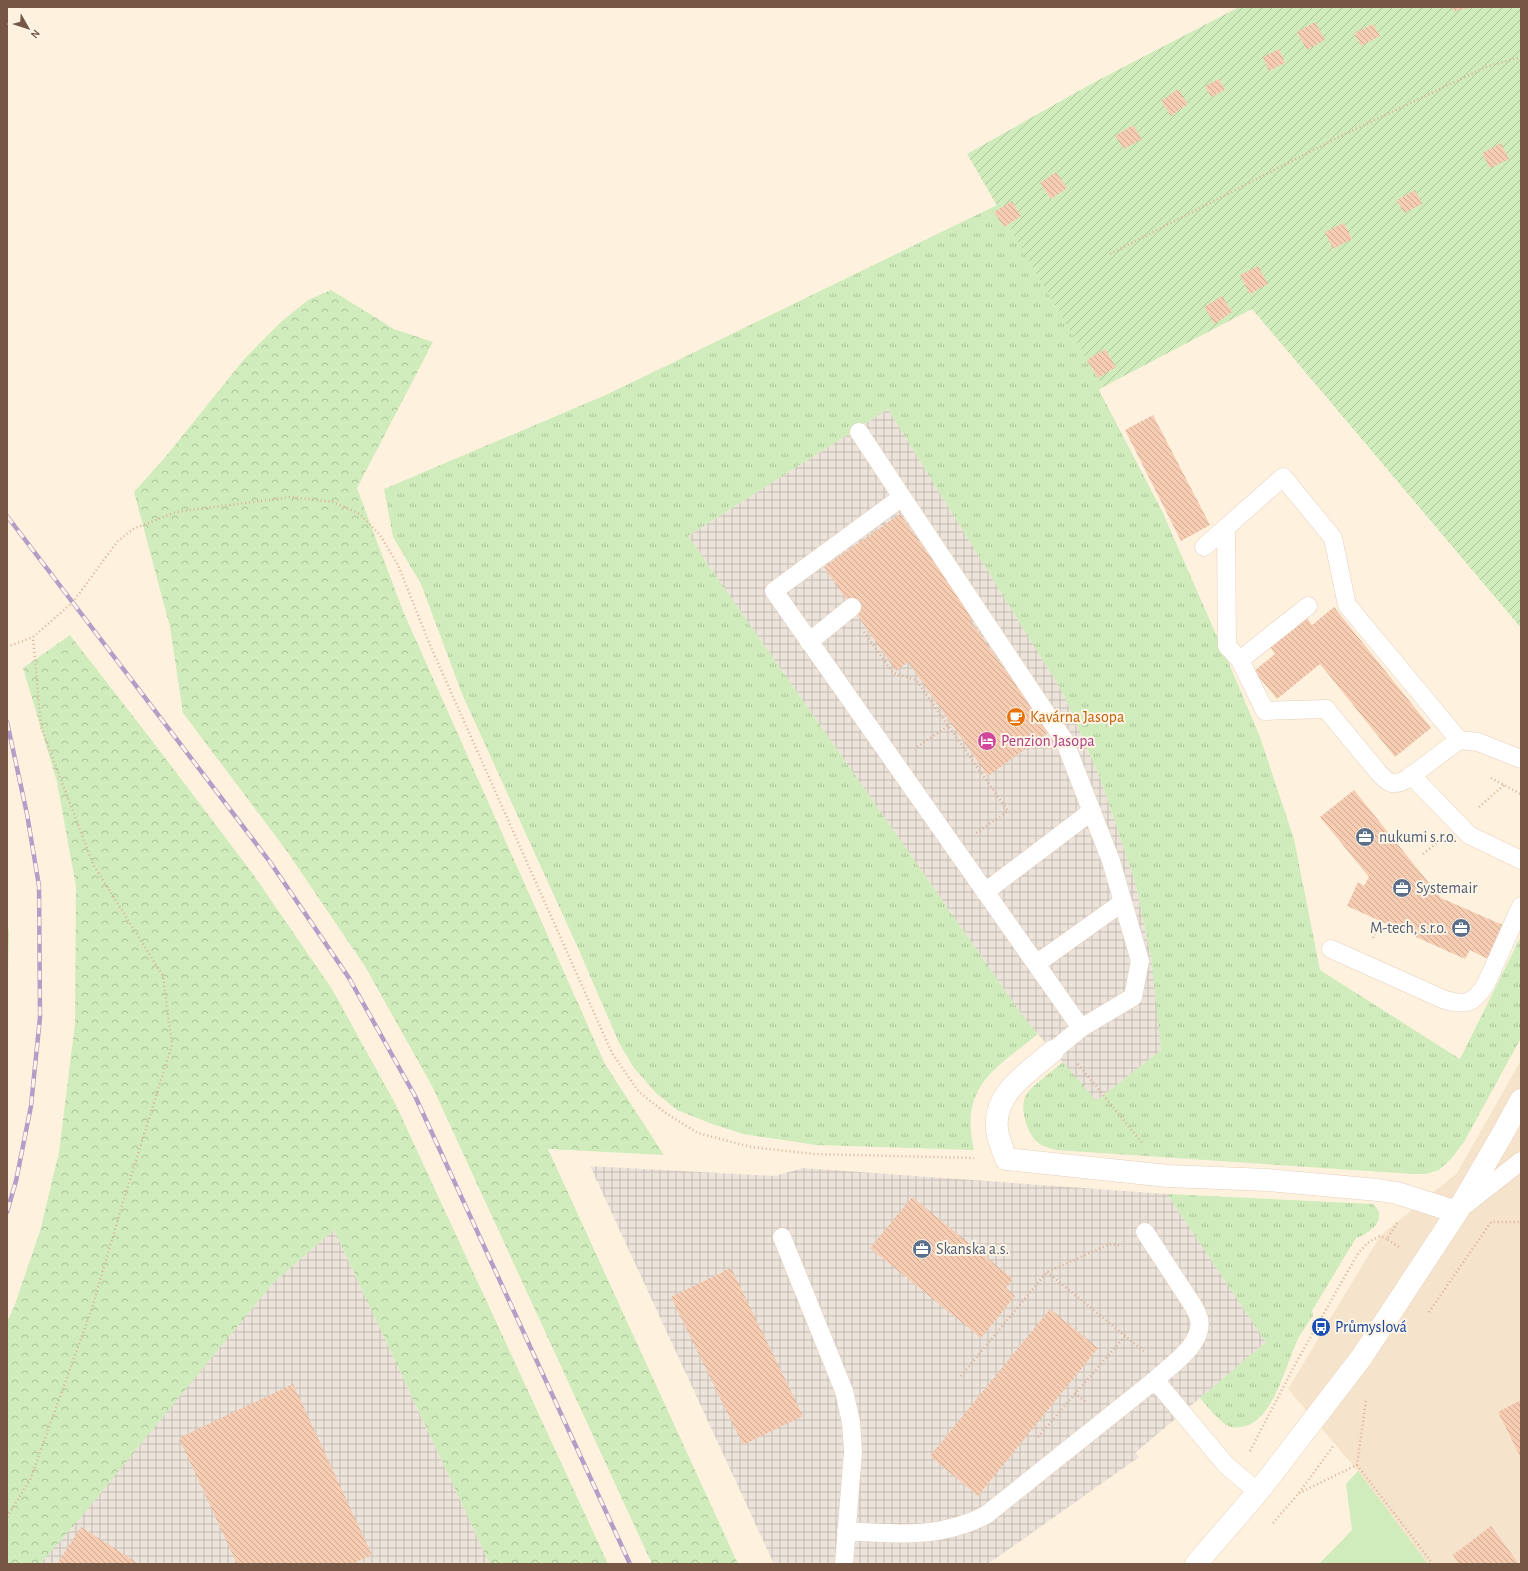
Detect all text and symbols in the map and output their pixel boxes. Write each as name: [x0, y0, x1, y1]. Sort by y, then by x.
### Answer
north arrow: [8, 8, 48, 48]
text: N: [29, 28, 42, 40]
cafe icon: Kavárna Jasopa: [1005, 706, 1027, 728]
place label: Kavárna Jasopa: [1030, 709, 1124, 725]
hotel icon: Penzion Jasopa: [976, 730, 998, 752]
place label: Penzion Jasopa: [1001, 733, 1095, 749]
office icon: nukumi s.r.o.: [1354, 826, 1376, 848]
place label: nukumi s.r.o.: [1379, 829, 1457, 845]
office icon: Systemair: [1391, 877, 1413, 899]
place label: Systemair: [1416, 880, 1478, 897]
office icon: M-tech, s.r.o.: [1450, 917, 1472, 939]
place label: M-tech, s.r.o.: [1370, 920, 1447, 936]
office icon: Skanska a.s.: [911, 1238, 933, 1260]
place label: Skanska a.s.: [936, 1241, 1009, 1257]
bus stop icon: Průmyslová: [1310, 1316, 1332, 1338]
place label: Průmyslová: [1335, 1319, 1407, 1336]

